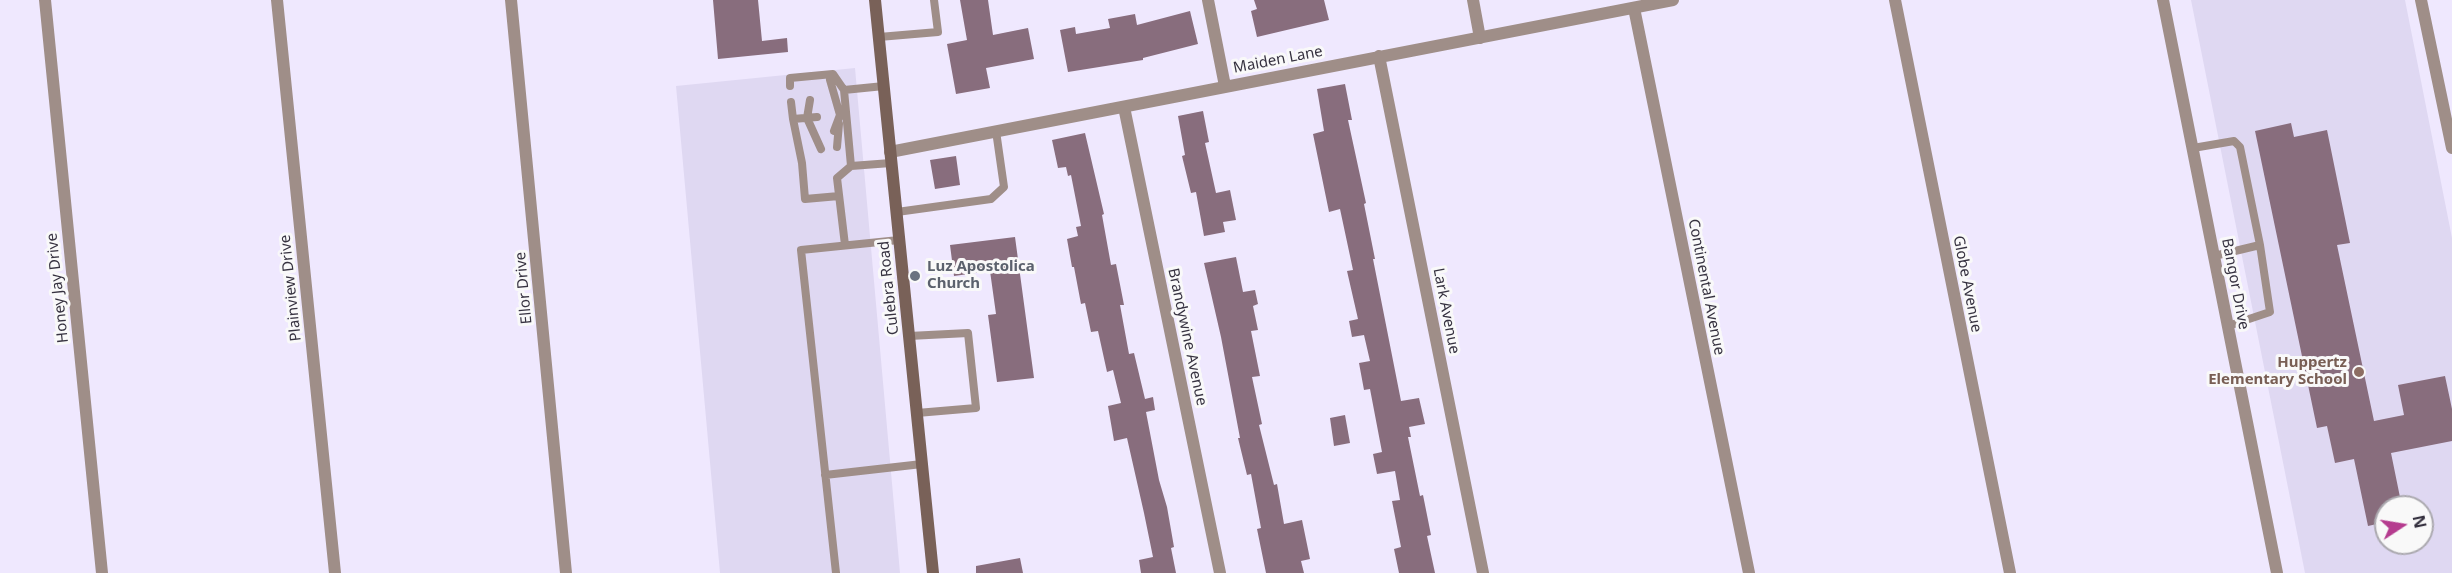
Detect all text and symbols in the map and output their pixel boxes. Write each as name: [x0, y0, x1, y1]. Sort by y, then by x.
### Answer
street label: Maiden Lane: [1232, 43, 1324, 77]
street label: Continental Avenue: [1684, 217, 1728, 357]
street label: Honey Jay Drive: [43, 232, 73, 344]
street label: Plainview Drive: [276, 234, 306, 342]
street label: Globe Avenue: [1949, 234, 1985, 334]
street label: Bangor Drive: [2217, 237, 2253, 331]
street label: Culebra Road: [875, 240, 903, 336]
street label: Ellor Drive: [512, 251, 536, 325]
place label: Luz Apostolica Church: [927, 258, 1035, 293]
street label: Brandywine Avenue: [1164, 267, 1210, 407]
street label: Lark Avenue: [1429, 267, 1463, 355]
marker: Luz Apostolica Church: [908, 269, 922, 283]
place label: Huppertz Elementary School: [2208, 354, 2347, 389]
marker: Huppertz Elementary School: [2352, 365, 2366, 379]
north arrow: [2374, 495, 2434, 555]
text: N: [2408, 513, 2432, 530]

